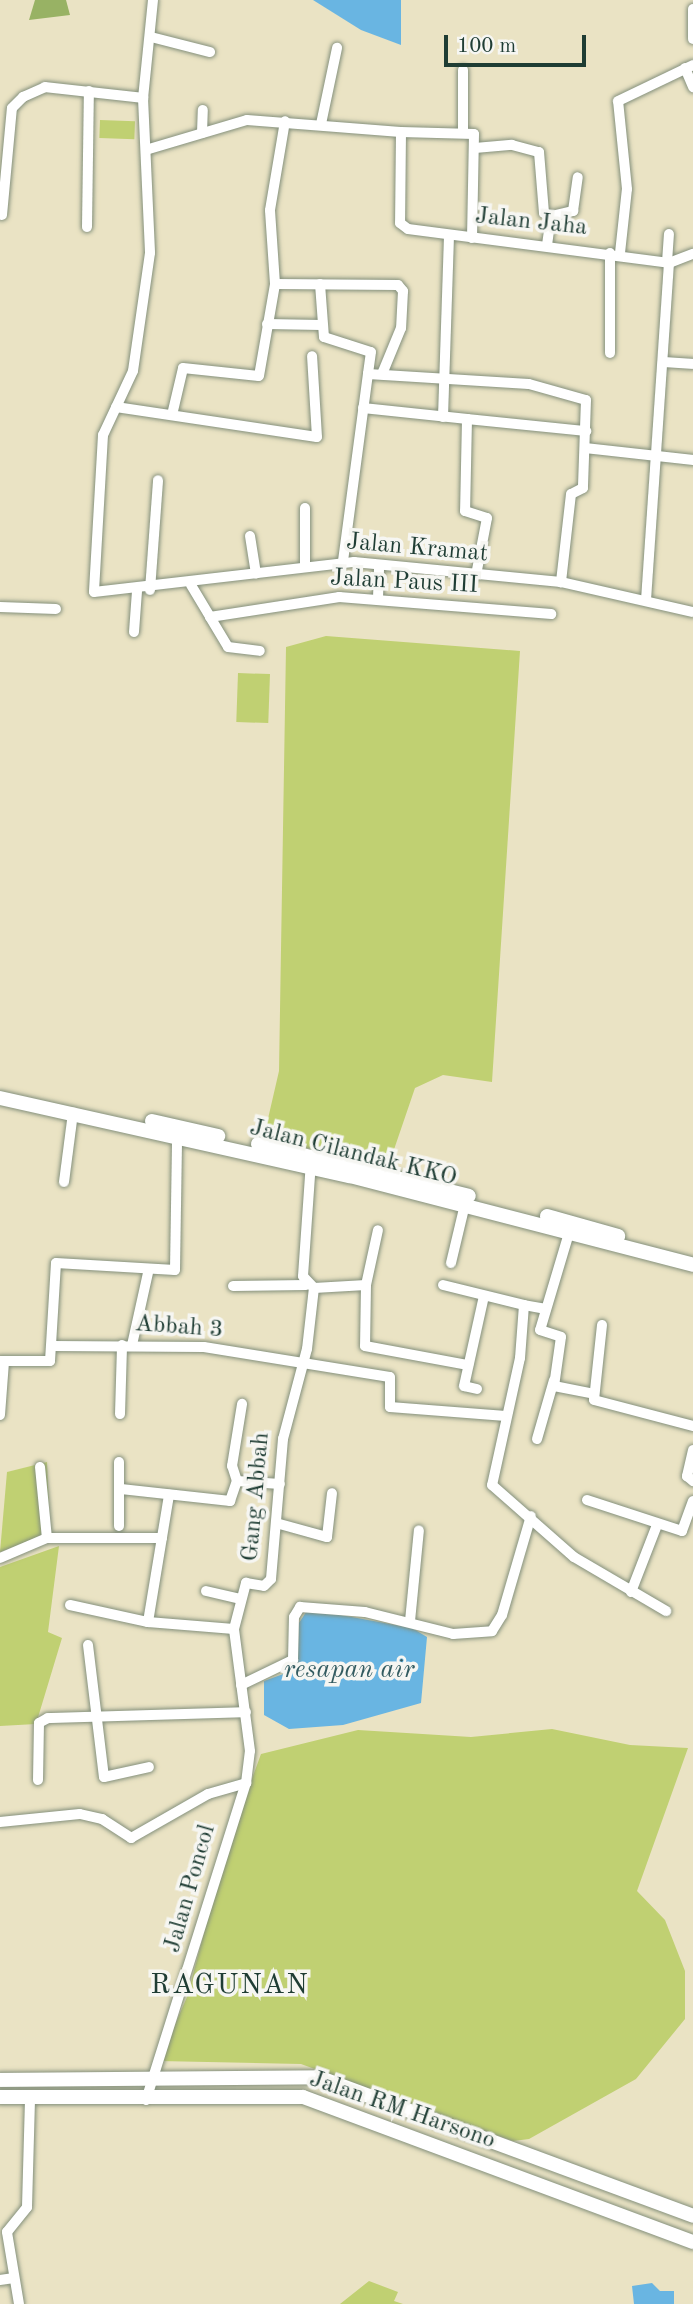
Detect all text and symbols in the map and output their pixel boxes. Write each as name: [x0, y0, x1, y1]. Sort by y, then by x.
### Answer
scale bar: [448, 21, 590, 65]
text: 100 m: [457, 36, 516, 57]
street label: Jalan Jaha: [474, 203, 588, 243]
street label: Jalan Kramat: [345, 528, 489, 570]
street label: Jalan Paus III: [329, 565, 479, 601]
street label: Jalan Cilandak KKO: [246, 1114, 460, 1194]
street label: Abbah 3: [134, 1311, 224, 1345]
street label: Gang Abbah: [237, 1431, 277, 1563]
water label: resapan air: [284, 1655, 414, 1687]
street label: Jalan Poncol: [159, 1822, 223, 1956]
district label: RAGUNAN: [151, 1969, 309, 2003]
street label: Jalan RM Harsono: [305, 2066, 499, 2156]

